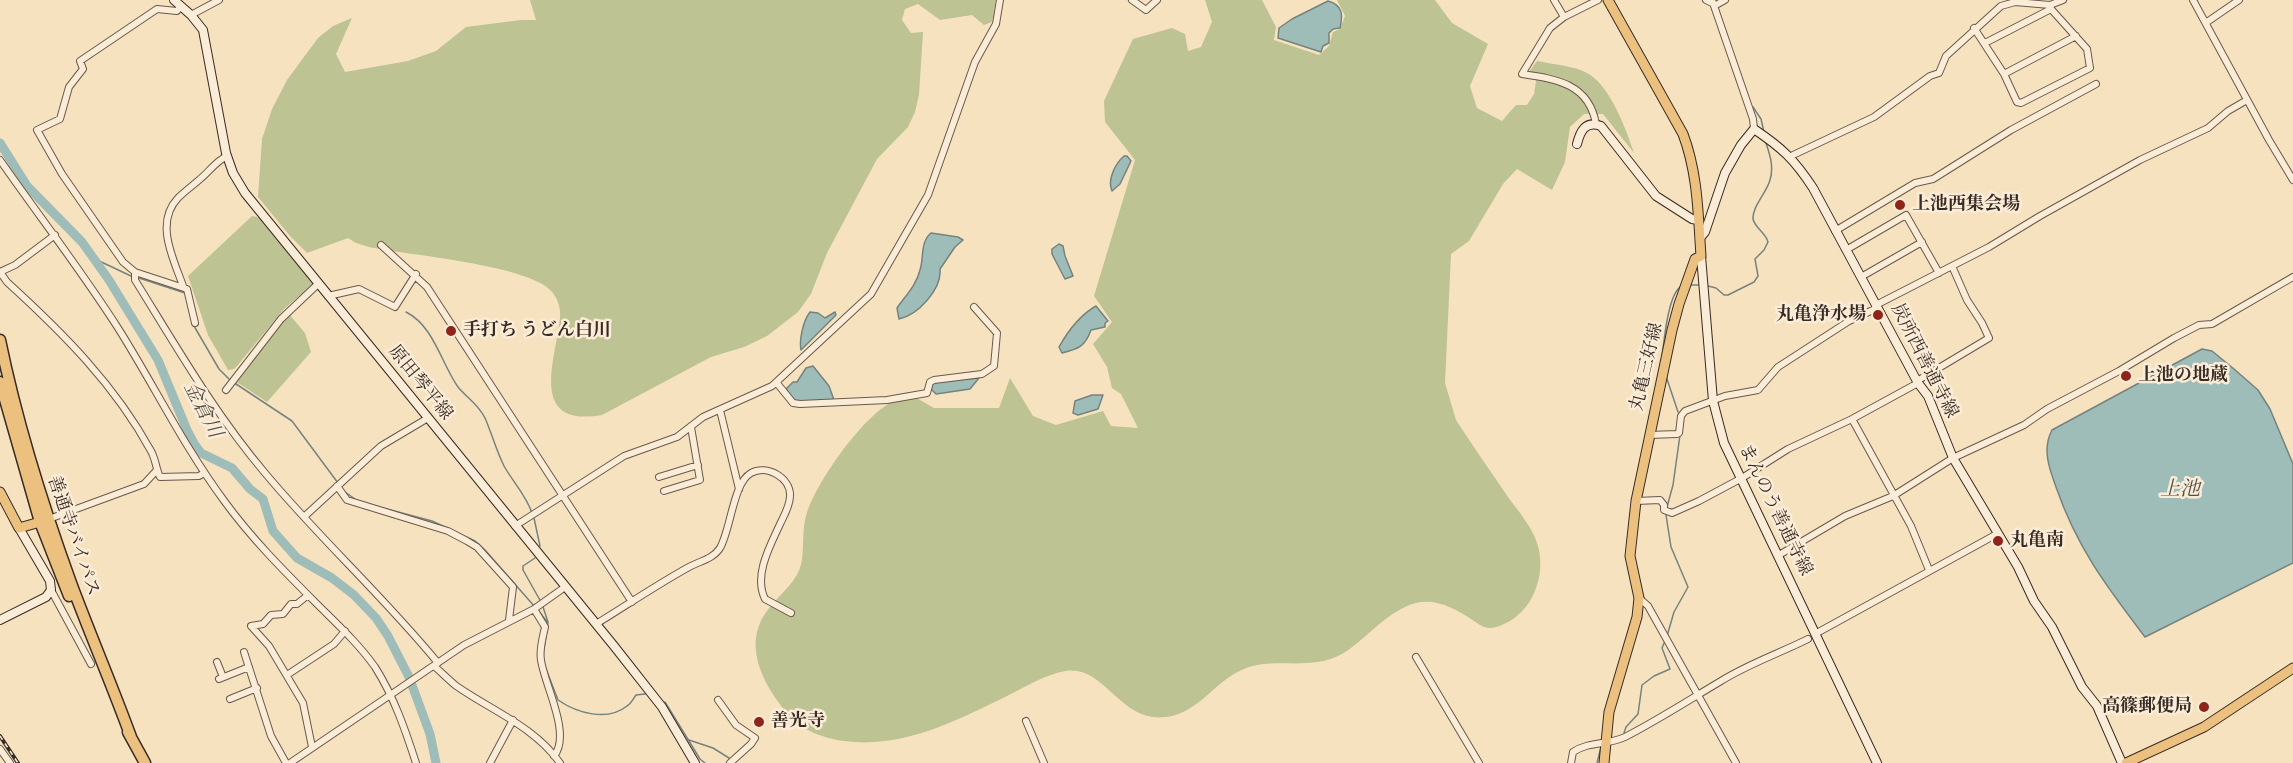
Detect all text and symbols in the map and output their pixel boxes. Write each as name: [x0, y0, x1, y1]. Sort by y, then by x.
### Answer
place label: 上池西集会場: [1912, 194, 2020, 216]
marker: 上池西集会場: [1893, 198, 1907, 212]
street label: 炭所西善通寺線: [1886, 300, 1962, 422]
place label: 丸亀浄水場: [1776, 304, 1866, 326]
marker: 丸亀浄水場: [1871, 308, 1885, 322]
place label: 手打ち うどん白川: [463, 320, 611, 342]
street label: 丸亀三好線: [1626, 321, 1668, 413]
marker: 手打ち うどん白川: [444, 324, 458, 338]
street label: 原田琴平線: [383, 341, 457, 425]
place label: 上池の地蔵: [2138, 365, 2228, 387]
marker: 上池の地蔵: [2119, 369, 2133, 383]
water label: 金倉川: [178, 378, 226, 442]
street label: まんのう善通寺線: [1734, 441, 1816, 579]
street label: 善通寺バイパス: [42, 473, 104, 599]
water label: 上池: [2160, 478, 2200, 502]
place label: 丸亀南: [2010, 530, 2064, 552]
marker: 丸亀南: [1991, 534, 2005, 548]
place label: 高篠郵便局: [2102, 696, 2192, 718]
marker: 高篠郵便局: [2197, 700, 2211, 714]
place label: 善光寺: [771, 711, 825, 733]
marker: 善光寺: [752, 715, 766, 729]

